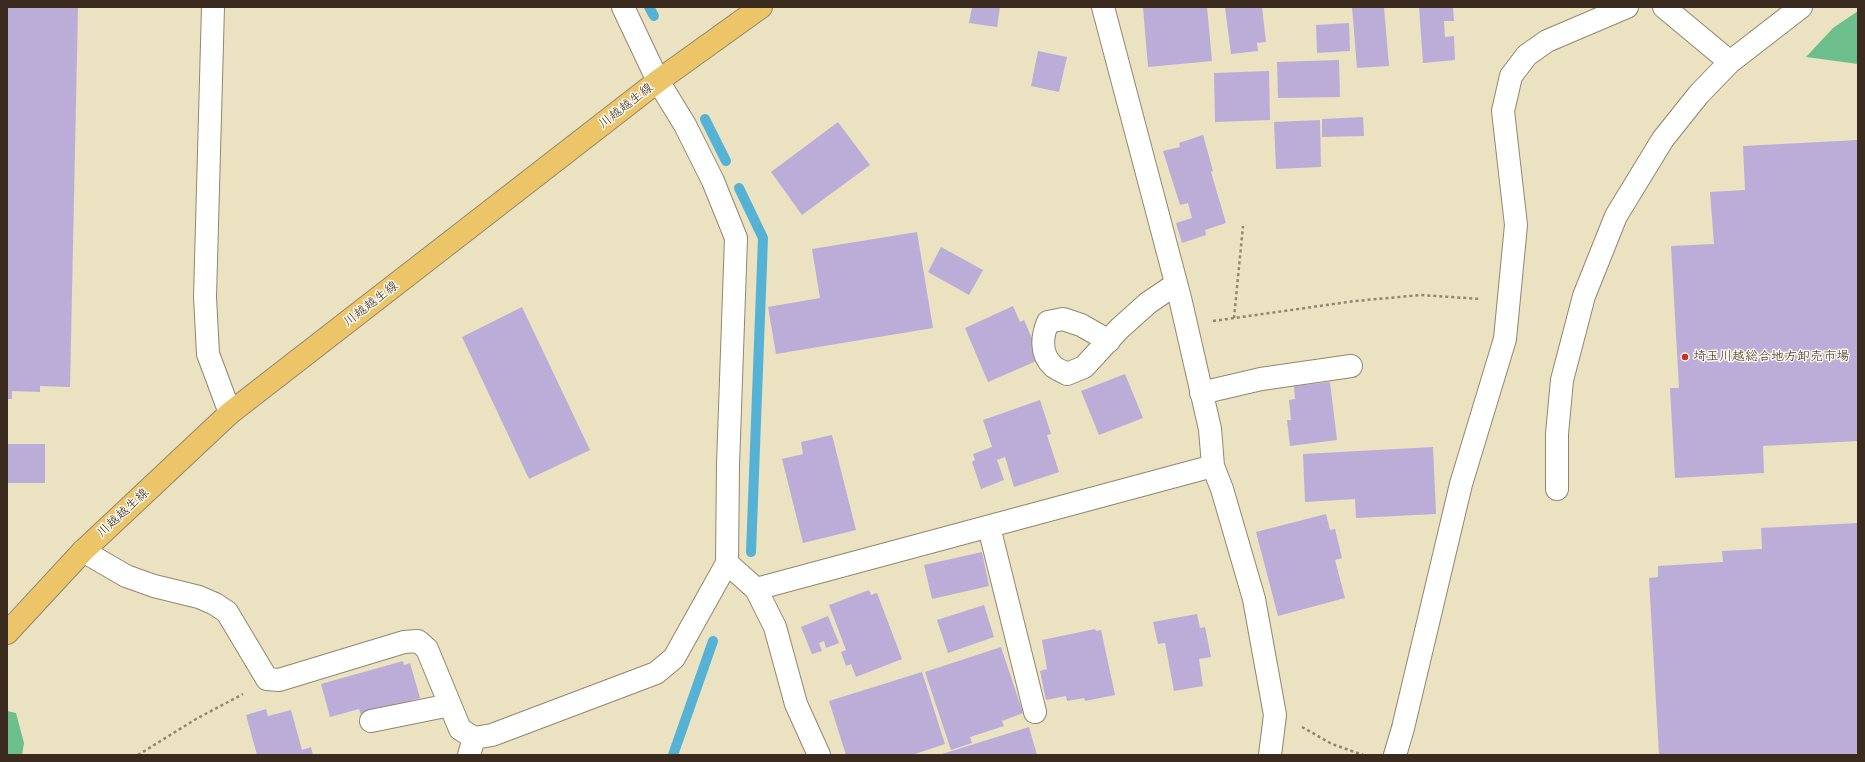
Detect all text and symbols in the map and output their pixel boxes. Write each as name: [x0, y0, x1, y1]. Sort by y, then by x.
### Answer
street label: 川越越生線: [596, 80, 656, 132]
street label: 川越越生線: [341, 278, 401, 330]
place label: 埼玉川越総合地方卸売市場: [1693, 349, 1849, 365]
marker: 埼玉川越総合地方卸売市場: [1680, 352, 1690, 362]
street label: 川越越生線: [94, 485, 152, 541]

